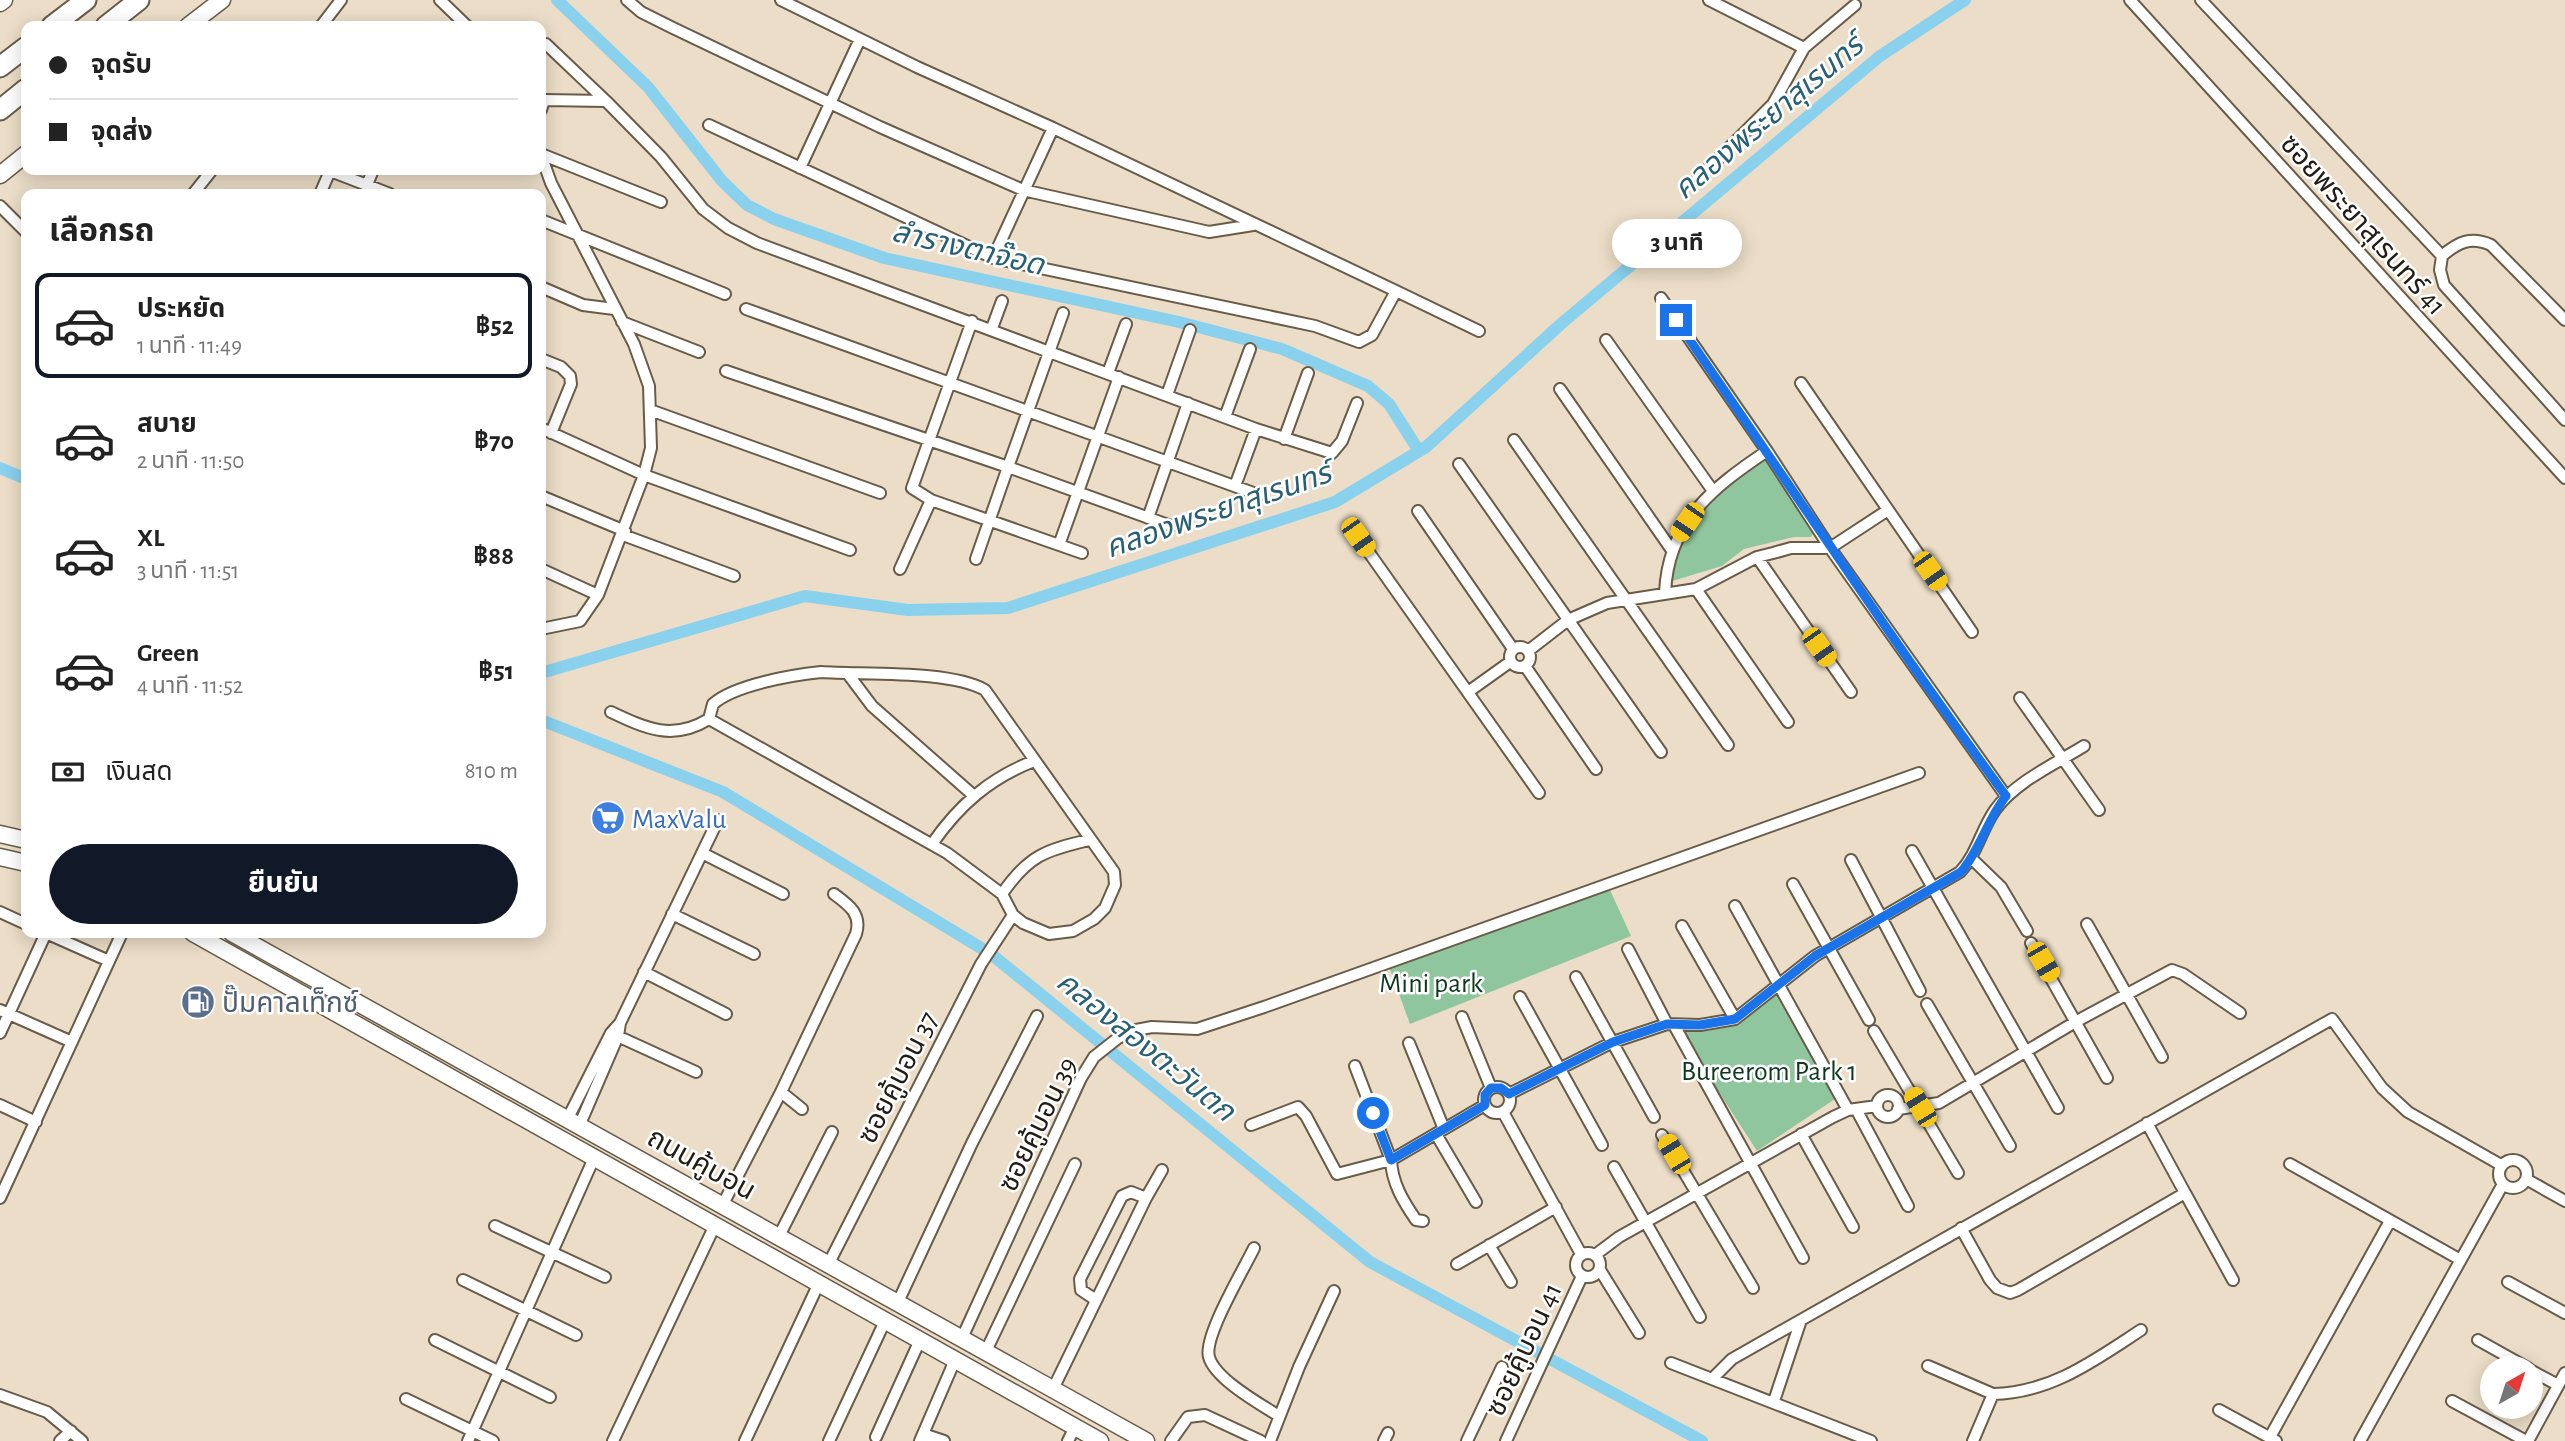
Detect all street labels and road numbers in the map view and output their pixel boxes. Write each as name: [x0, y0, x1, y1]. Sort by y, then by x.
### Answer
street label: ซอยพระยาสุเรนทร์ 41: [2274, 130, 2451, 322]
street label: ซอยคู้บอน 37: [852, 1007, 946, 1149]
street label: ซอยคู้บอน 39: [993, 1053, 1085, 1197]
street label: ถนนคู้บอน: [641, 1122, 761, 1207]
street label: ซอยคู้บอน 41: [1480, 1278, 1570, 1422]

